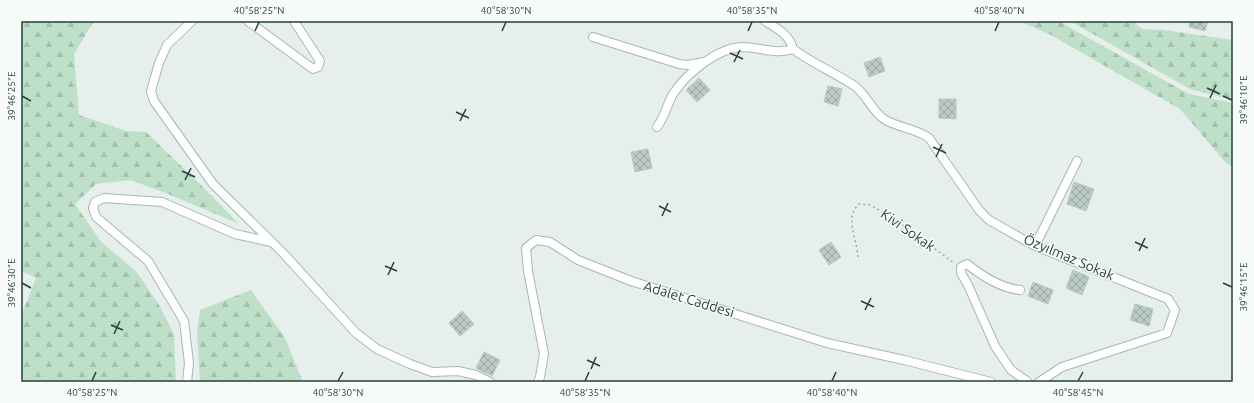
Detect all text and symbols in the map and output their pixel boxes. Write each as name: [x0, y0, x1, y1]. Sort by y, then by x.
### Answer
text: 40°58'25"N: [234, 5, 284, 16]
text: 40°58'30"N: [481, 5, 531, 16]
text: 40°58'35"N: [727, 5, 777, 16]
text: 40°58'40"N: [974, 5, 1024, 16]
text: 39°46'25"E: [6, 71, 17, 121]
text: 39°46'10"E: [1238, 75, 1249, 125]
street label: Kivi Sokak: [878, 206, 938, 254]
street label: Özyılmaz Sokak: [1021, 230, 1117, 283]
text: 39°46'30"E: [6, 258, 17, 308]
text: 39°46'15"E: [1238, 262, 1249, 312]
street label: Adalet Caddesi: [642, 278, 736, 320]
text: 40°58'25"N: [67, 387, 117, 398]
text: 40°58'30"N: [313, 387, 363, 398]
text: 40°58'35"N: [560, 387, 610, 398]
text: 40°58'40"N: [807, 387, 857, 398]
text: 40°58'45"N: [1053, 387, 1103, 398]

